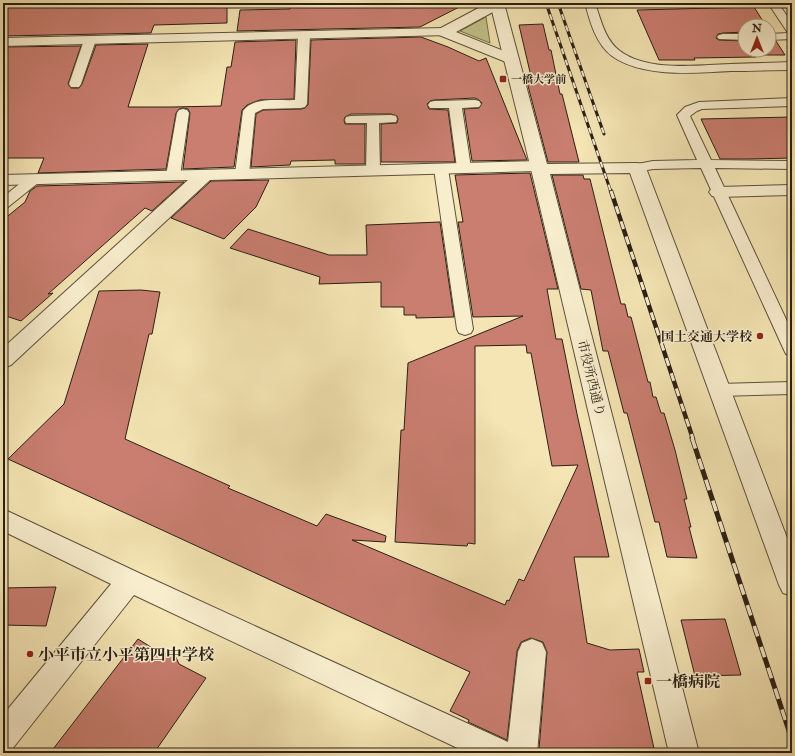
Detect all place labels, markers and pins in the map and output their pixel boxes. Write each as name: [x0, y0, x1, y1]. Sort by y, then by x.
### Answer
place label: 一橋大学前: [511, 73, 567, 86]
marker: 一橋大学前: [498, 74, 508, 84]
place label: 国土交通大学校: [661, 329, 753, 345]
marker: 国土交通大学校: [755, 331, 765, 341]
place label: 小平市立小平第四中学校: [38, 645, 215, 665]
marker: 小平市立小平第四中学校: [25, 649, 35, 659]
place label: 一橋病院: [656, 672, 720, 692]
marker: 一橋病院: [643, 676, 653, 686]

